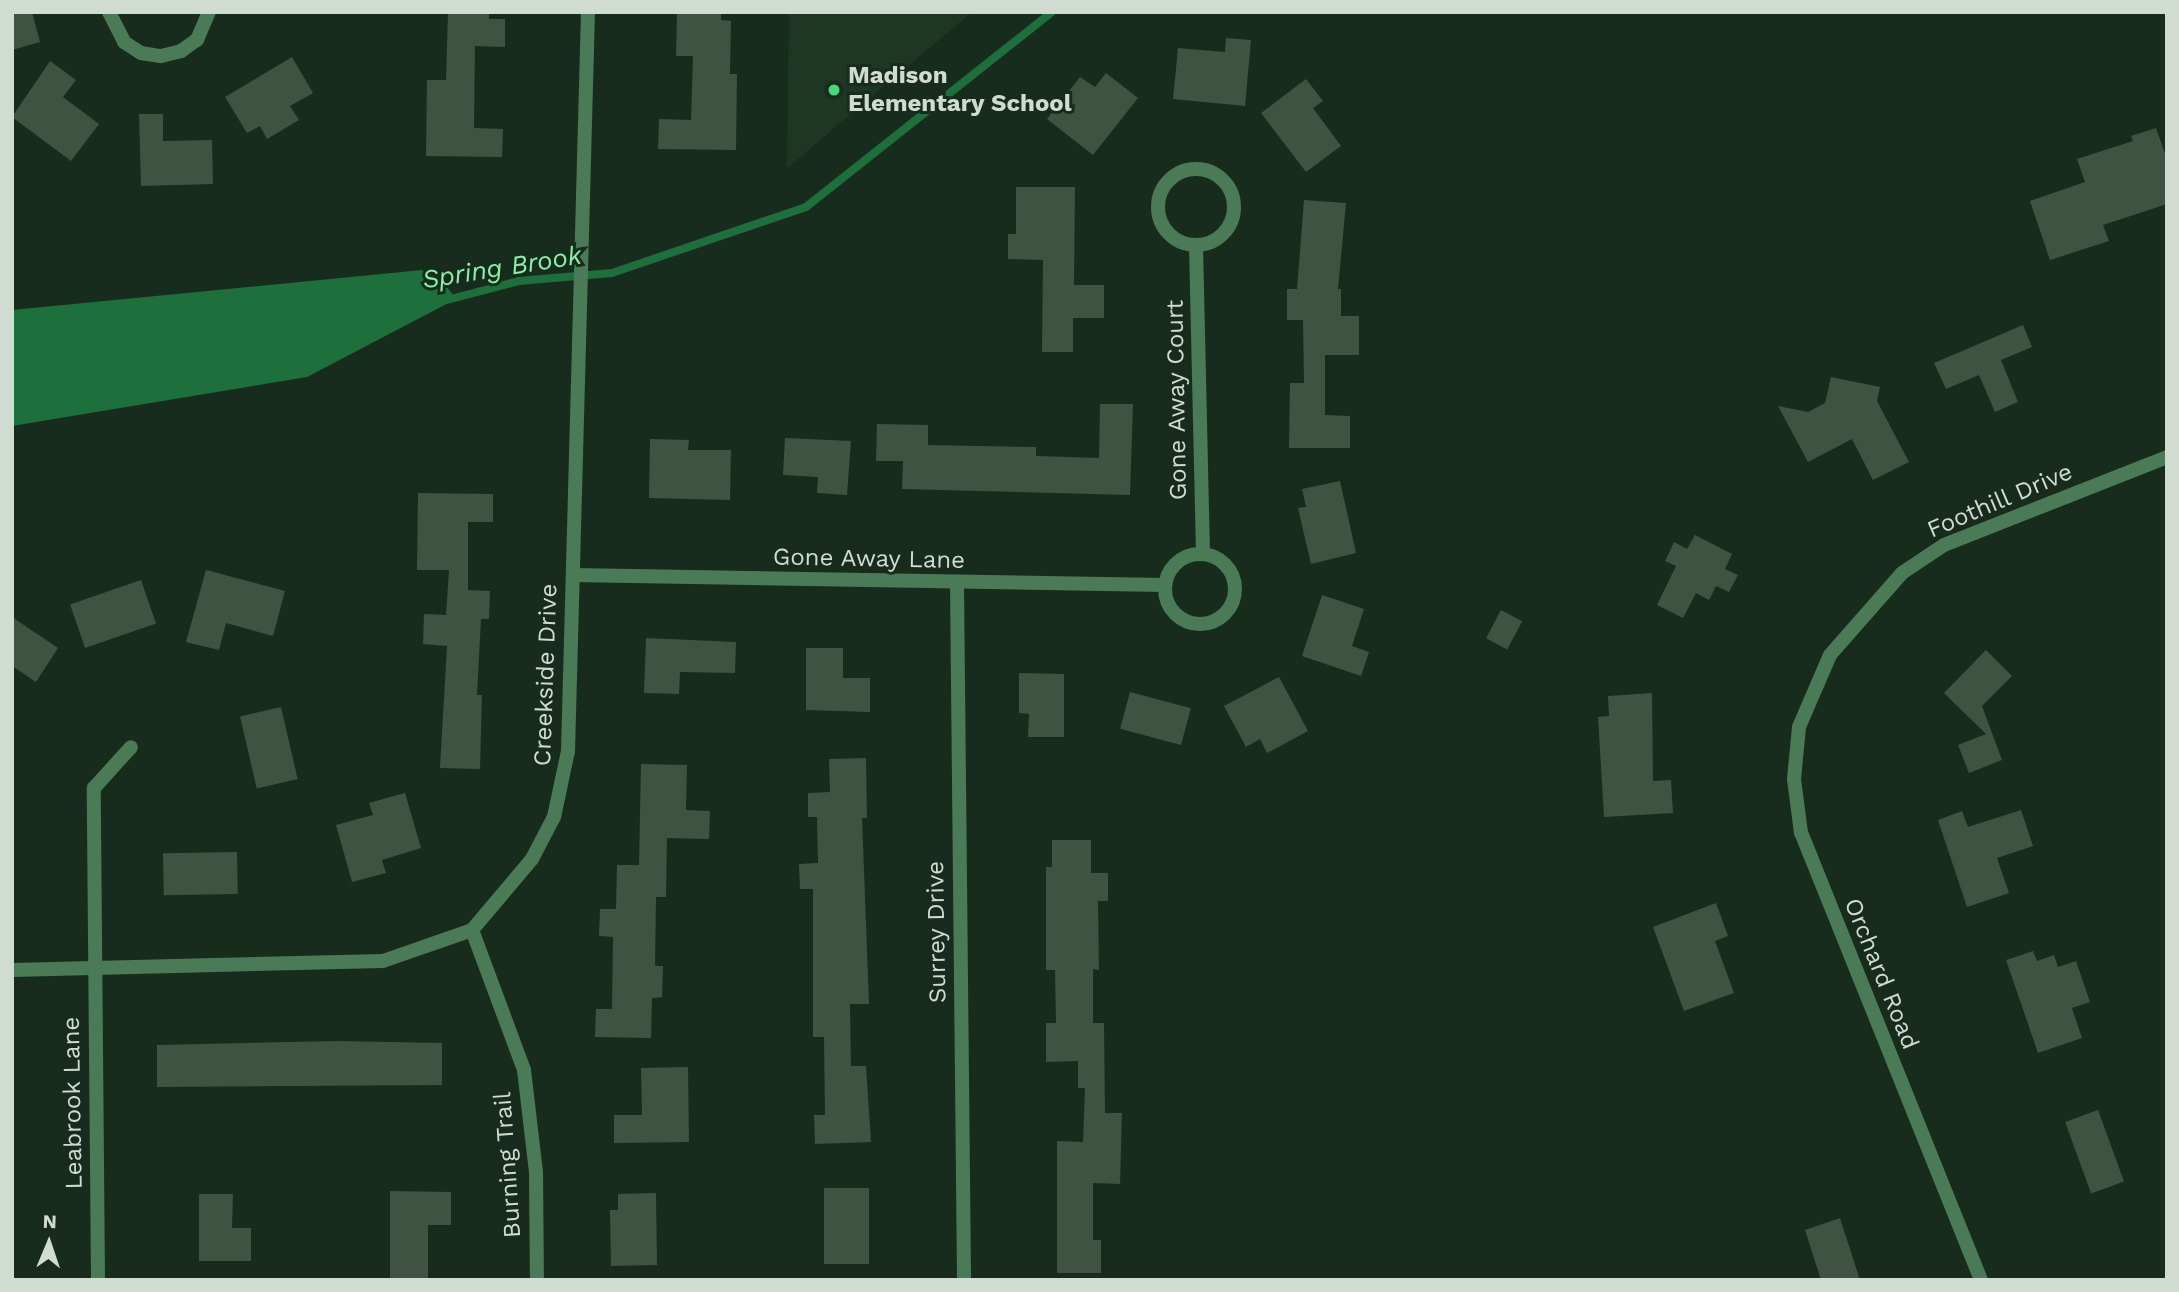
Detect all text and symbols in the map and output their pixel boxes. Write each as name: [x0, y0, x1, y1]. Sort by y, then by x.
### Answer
place label: Madison Elementary School: [848, 62, 1072, 118]
marker: Madison Elementary School: [826, 82, 842, 98]
water label: Spring Brook: [420, 240, 584, 296]
street label: Gone Away Court: [1161, 299, 1193, 501]
street label: Foothill Drive: [1923, 457, 2077, 545]
street label: Gone Away Lane: [772, 543, 966, 575]
street label: Creekside Drive: [528, 583, 564, 767]
street label: Surrey Drive: [921, 860, 953, 1004]
street label: Orchard Road: [1838, 894, 1924, 1054]
street label: Leabrook Lane: [57, 1016, 89, 1190]
street label: Burning Trail: [489, 1091, 527, 1239]
north arrow: [14, 1208, 84, 1278]
text: N: [42, 1210, 57, 1233]

